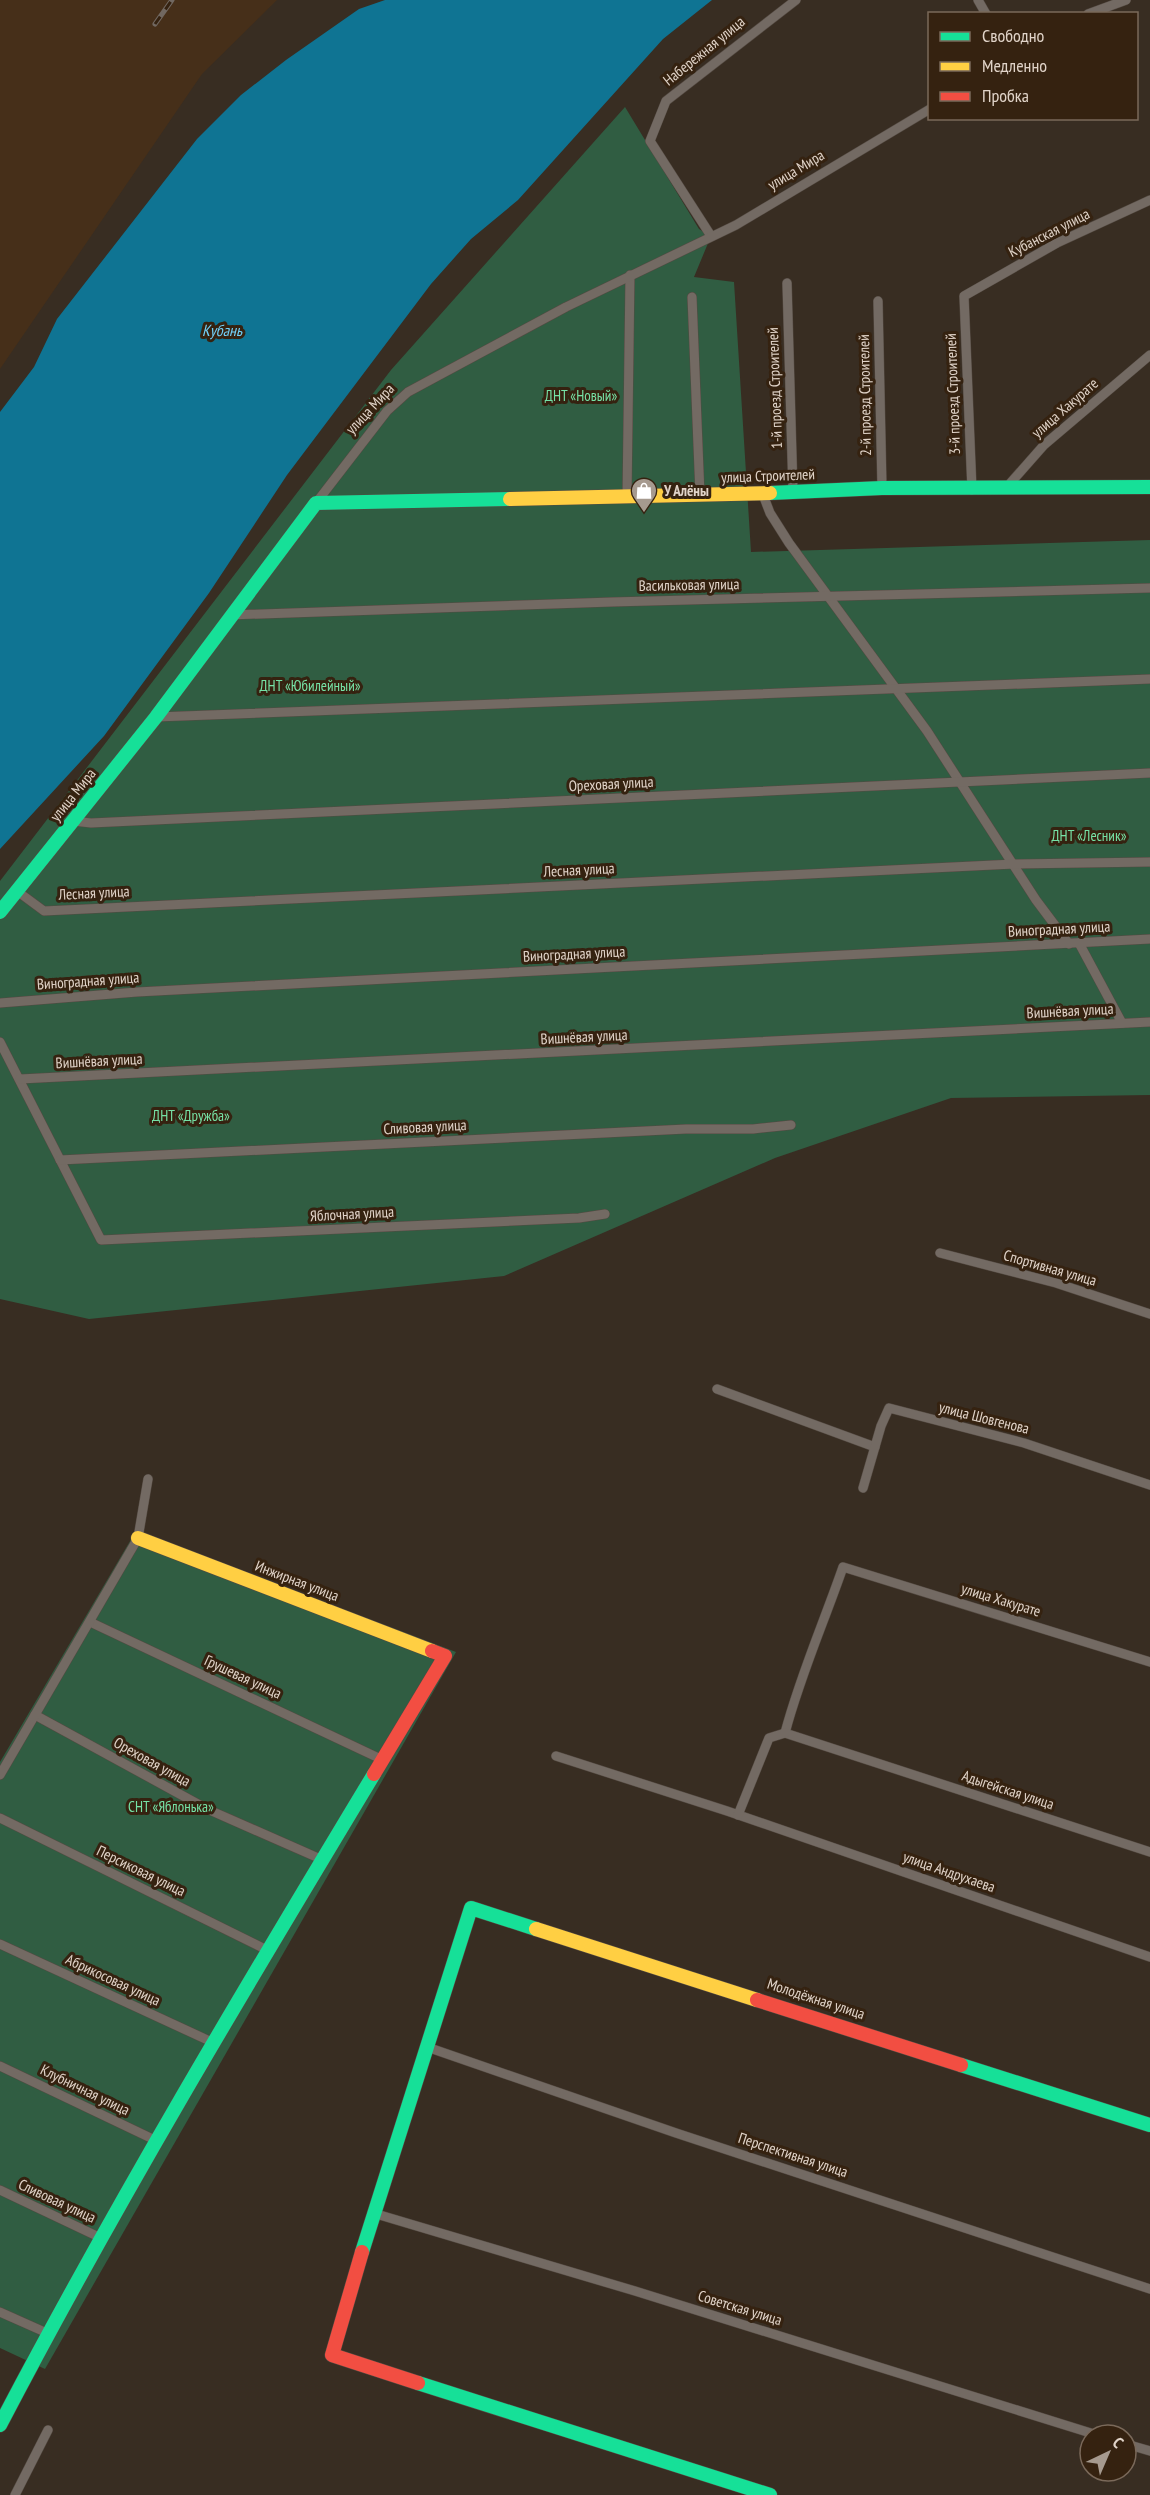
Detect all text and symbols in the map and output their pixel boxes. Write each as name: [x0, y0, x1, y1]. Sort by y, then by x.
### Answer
street label: Набережная улица: [659, 12, 748, 89]
legend: [928, 12, 1138, 120]
text: Свободно: [982, 24, 1045, 47]
text: Медленно: [982, 54, 1047, 77]
text: Пробка: [982, 84, 1029, 107]
street label: улица Мира: [764, 145, 827, 194]
street label: Кубанская улица: [1005, 204, 1093, 261]
water label: Кубань: [202, 320, 243, 340]
street label: 1-й проезд Строителей: [763, 327, 786, 449]
street label: 3-й проезд Строителей: [941, 333, 964, 455]
street label: 2-й проезд Строителей: [854, 334, 875, 456]
street label: улица Хакурате: [1028, 374, 1102, 442]
street label: улица Мира: [341, 379, 398, 438]
park label: ДНТ «Новый»: [545, 386, 617, 405]
street label: улица Строителей: [721, 464, 815, 487]
shop icon: У Алёны: [629, 476, 659, 514]
place label: У Алёны: [663, 481, 709, 500]
street label: Васильковая улица: [639, 574, 739, 595]
park label: ДНТ «Юбилейный»: [259, 676, 361, 695]
street label: улица Мира: [46, 764, 100, 825]
street label: Ореховая улица: [568, 772, 654, 795]
park label: ДНТ «Лесник»: [1051, 826, 1127, 845]
street label: Лесная улица: [542, 858, 615, 881]
street label: Лесная улица: [57, 881, 130, 904]
street label: Виноградная улица: [1007, 916, 1111, 941]
street label: Виноградная улица: [522, 941, 626, 966]
street label: Виноградная улица: [36, 967, 140, 994]
street label: Вишнёвая улица: [1026, 999, 1114, 1022]
street label: Вишнёвая улица: [540, 1025, 628, 1048]
street label: Вишнёвая улица: [55, 1049, 143, 1072]
park label: ДНТ «Дружба»: [152, 1106, 230, 1125]
street label: Сливовая улица: [383, 1115, 467, 1138]
street label: Яблочная улица: [309, 1202, 394, 1225]
street label: Спортивная улица: [1001, 1245, 1099, 1290]
street label: улица Шовгенова: [937, 1397, 1031, 1438]
street label: Инжирная улица: [253, 1556, 342, 1605]
street label: улица Хакурате: [959, 1578, 1043, 1621]
street label: Грушевая улица: [202, 1650, 285, 1703]
street label: Ореховая улица: [111, 1733, 194, 1790]
street label: Адыгейская улица: [960, 1766, 1057, 1813]
park label: СНТ «Яблонька»: [128, 1797, 214, 1816]
street label: Персиковая улица: [94, 1841, 189, 1900]
street label: улица Андрухаева: [901, 1847, 998, 1896]
street label: Абрикосовая улица: [63, 1949, 164, 2010]
street label: Молодёжная улица: [765, 1974, 867, 2023]
street label: Клубничная улица: [38, 2060, 133, 2119]
street label: Перспективная улица: [736, 2128, 850, 2181]
street label: Сливовая улица: [15, 2174, 99, 2227]
street label: Советская улица: [696, 2286, 784, 2329]
north arrow: [1078, 2423, 1138, 2483]
text: С: [1109, 2432, 1128, 2452]

